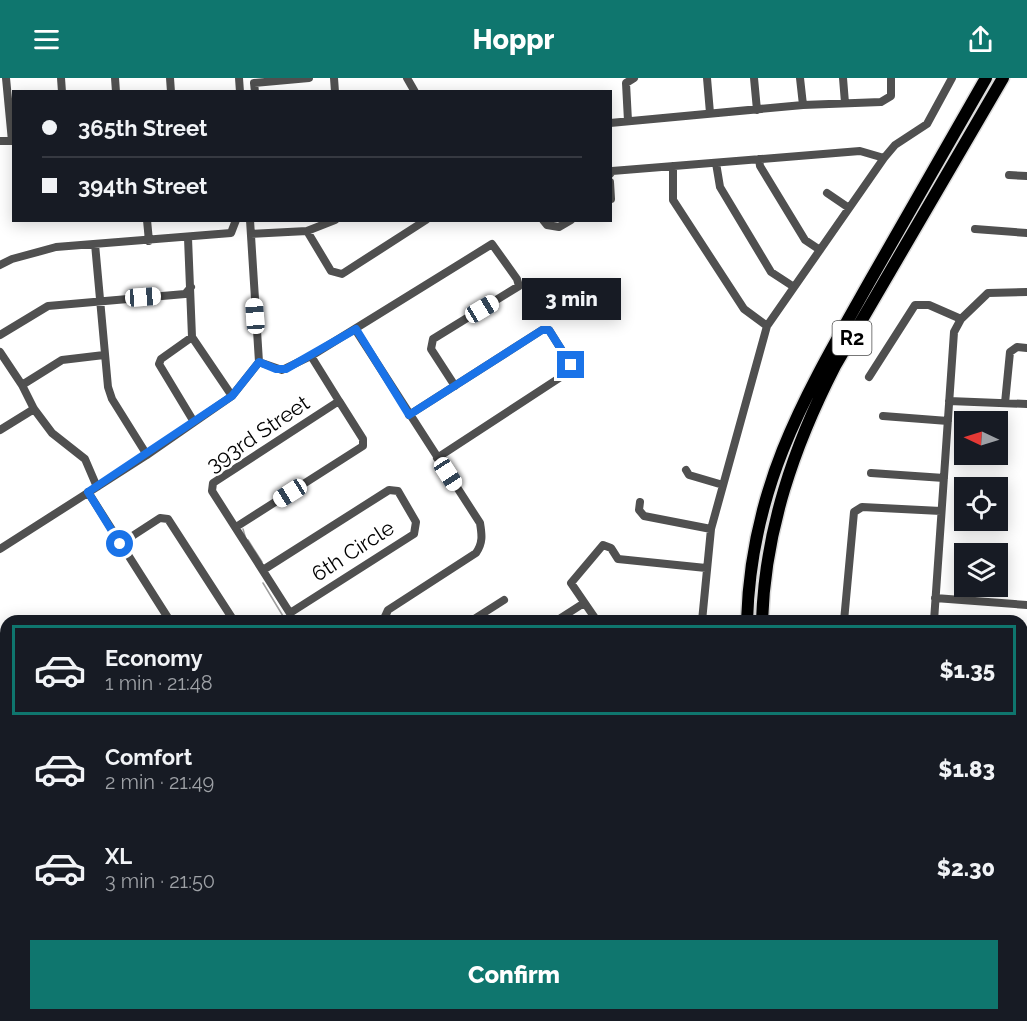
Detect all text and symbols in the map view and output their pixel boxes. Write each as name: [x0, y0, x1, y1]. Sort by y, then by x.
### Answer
icon: menu: [30, 23, 63, 56]
icon: share: [964, 23, 997, 56]
text: Hoppr: [473, 24, 554, 55]
text: 365th Street: [78, 115, 208, 141]
text: 394th Street: [78, 173, 208, 199]
callout: 3 min: [522, 278, 620, 320]
car: [124, 287, 162, 307]
text: 3 min: [545, 287, 598, 311]
car: [462, 292, 502, 326]
car: [245, 297, 265, 335]
road number: R2: [832, 321, 872, 355]
route end: [557, 351, 584, 378]
street label: 393rd Street: [202, 390, 314, 477]
north arrow: [954, 411, 1008, 465]
map controls: [954, 411, 1008, 597]
car: [431, 454, 465, 494]
car: [270, 476, 310, 510]
button: locate: [954, 477, 1008, 531]
street label: 6th Circle: [307, 515, 398, 586]
route start: [106, 530, 133, 557]
button: layers: [954, 543, 1008, 597]
icon: car: [33, 643, 87, 697]
text: Economy: [105, 645, 203, 671]
text: $1.35: [939, 657, 995, 683]
text: 1 min · 21:48: [105, 671, 213, 695]
icon: car: [33, 742, 87, 796]
text: Comfort: [105, 744, 192, 770]
text: $1.83: [938, 756, 995, 782]
text: 2 min · 21:49: [105, 770, 214, 794]
icon: car: [33, 841, 87, 895]
text: XL: [105, 843, 132, 869]
text: $2.30: [937, 855, 995, 881]
text: 3 min · 21:50: [105, 869, 215, 893]
button: Confirm: [30, 940, 998, 1009]

